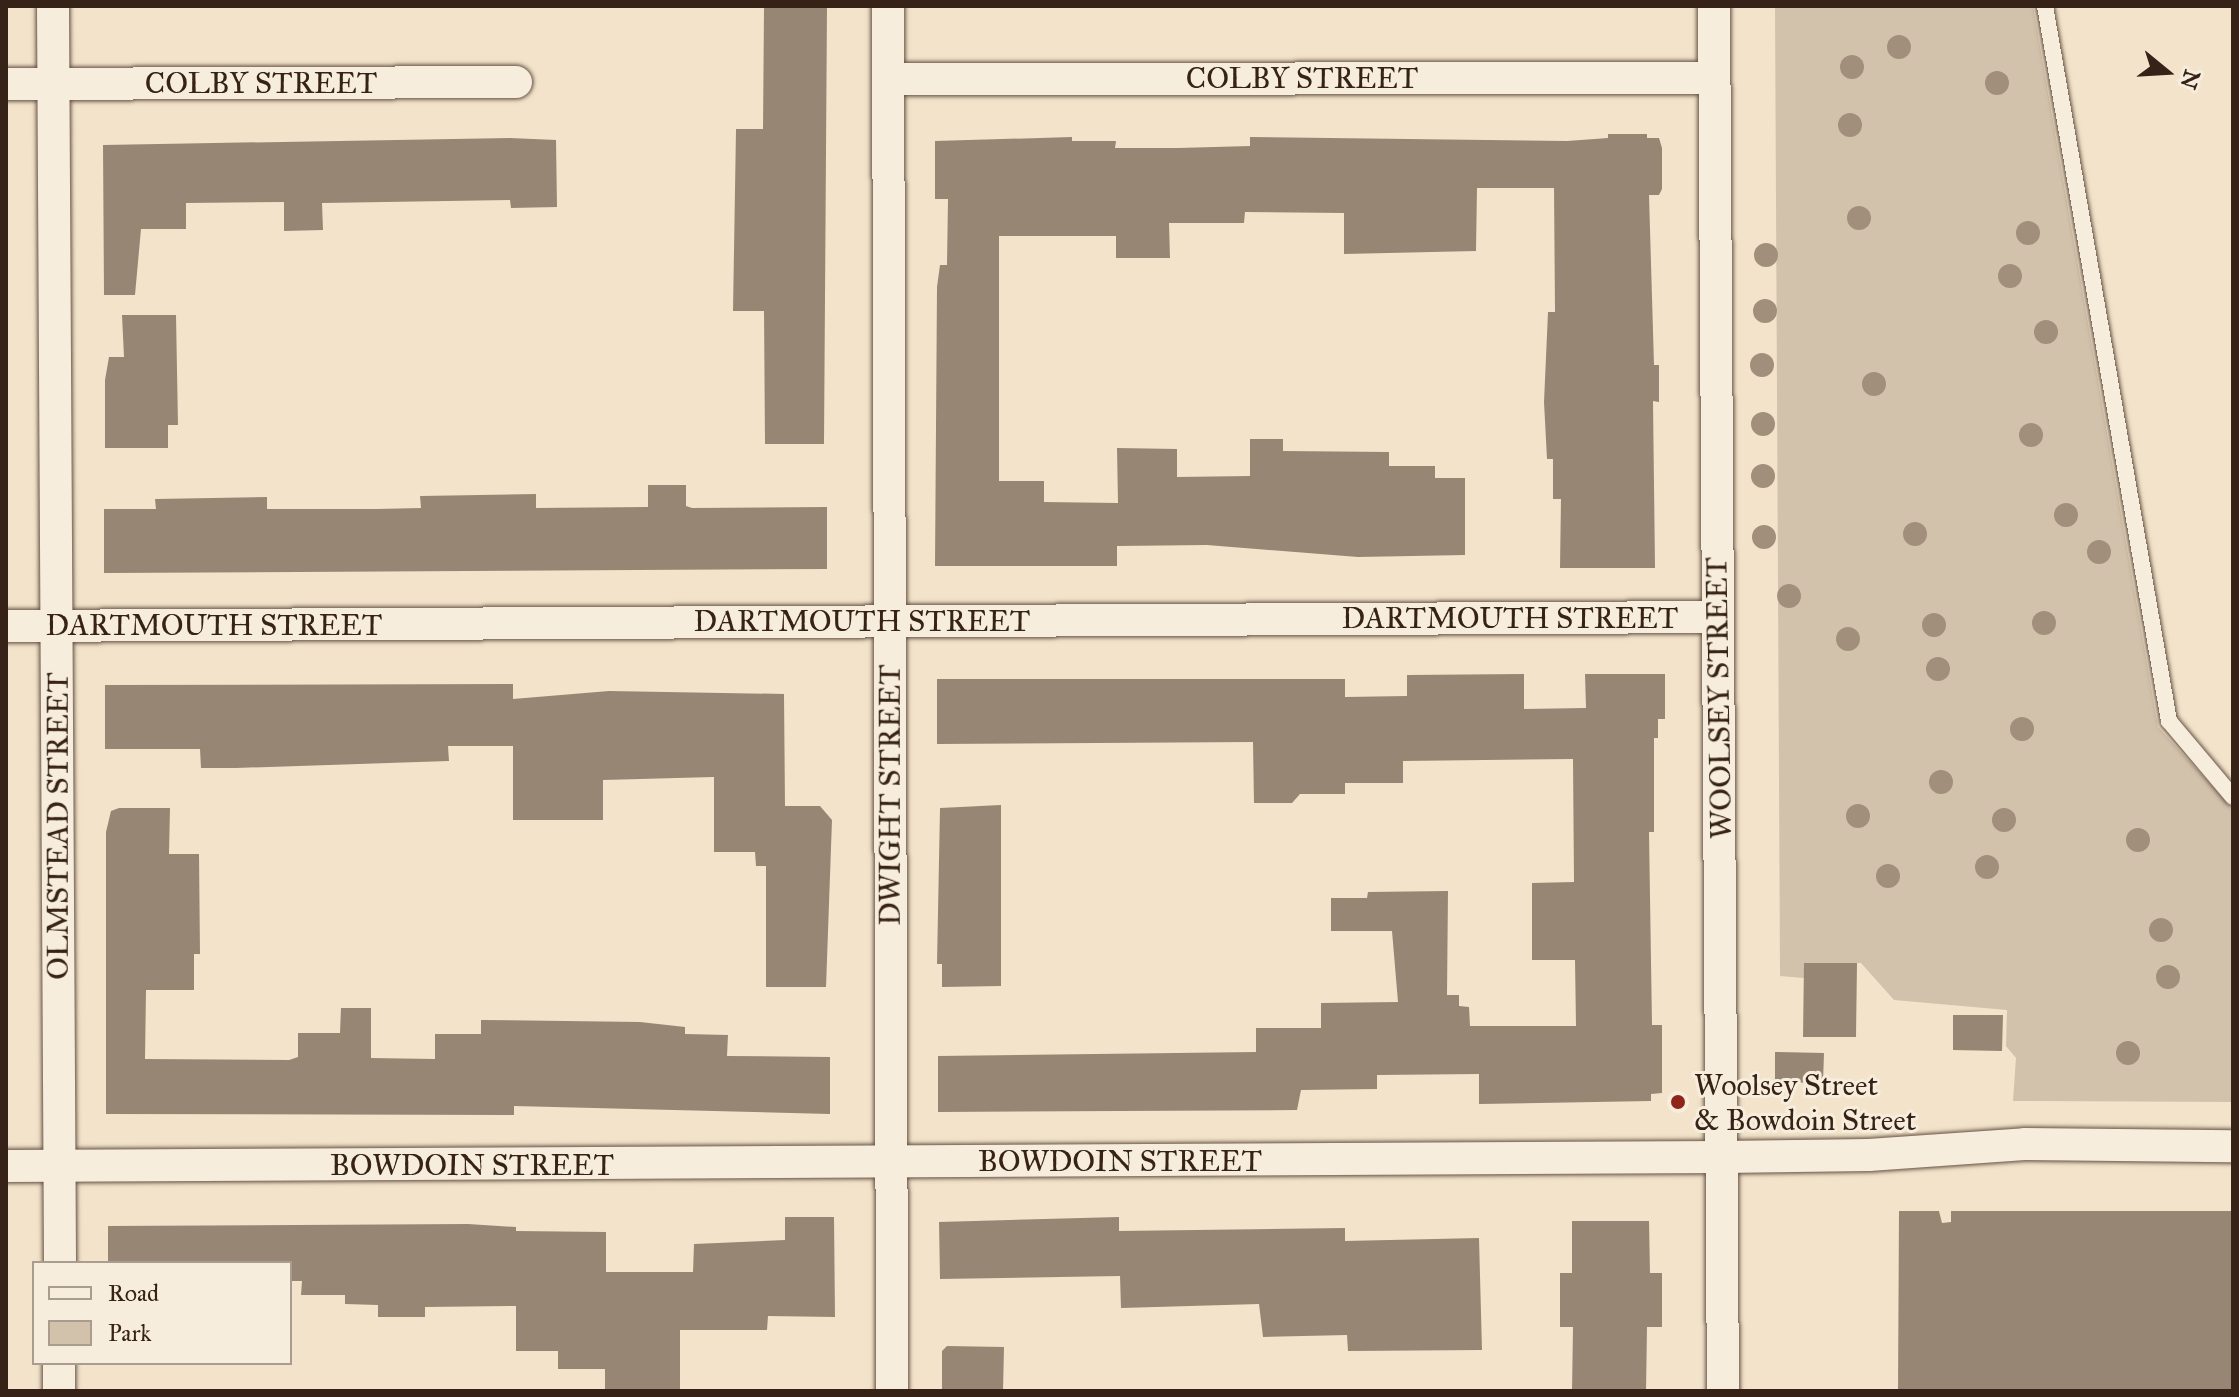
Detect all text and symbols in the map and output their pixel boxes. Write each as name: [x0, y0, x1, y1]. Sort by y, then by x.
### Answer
north arrow: [2127, 32, 2207, 112]
street label: COLBY STREET: [1186, 60, 1418, 96]
street label: COLBY STREET: [145, 65, 377, 101]
text: N: [2175, 67, 2206, 93]
street label: WOOLSEY STREET: [1699, 557, 1739, 839]
street label: DARTMOUTH STREET: [1342, 600, 1678, 636]
street label: DARTMOUTH STREET: [694, 603, 1030, 639]
street label: DARTMOUTH STREET: [46, 607, 382, 643]
street label: DWIGHT STREET: [872, 664, 908, 926]
street label: OLMSTEAD STREET: [40, 672, 76, 980]
place label: Woolsey Street & Bowdoin Street: [1694, 1067, 1916, 1138]
marker: Woolsey Street & Bowdoin Street: [1669, 1093, 1687, 1111]
street label: BOWDOIN STREET: [978, 1143, 1262, 1179]
street label: BOWDOIN STREET: [330, 1147, 614, 1183]
legend: [32, 1261, 292, 1365]
text: Road: [108, 1278, 159, 1308]
text: Park: [108, 1318, 151, 1348]

